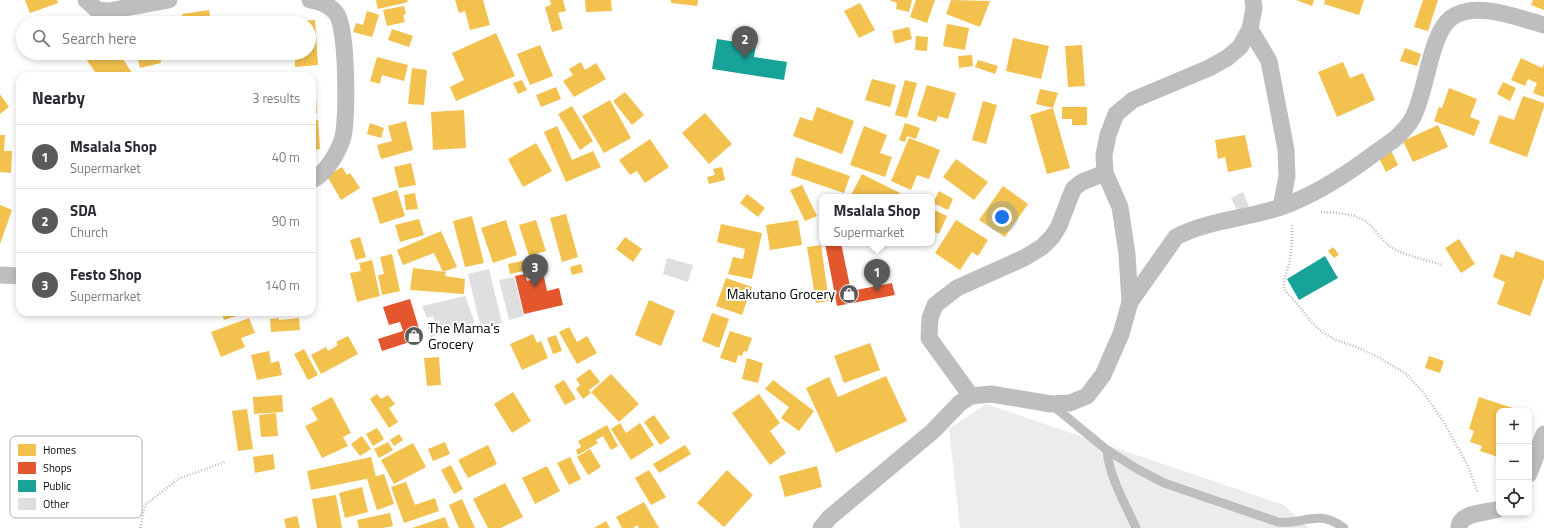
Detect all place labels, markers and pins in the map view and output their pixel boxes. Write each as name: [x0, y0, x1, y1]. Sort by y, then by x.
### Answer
pin: 2: [732, 26, 758, 59]
pin: 3: [522, 254, 548, 287]
pin: 1: [864, 259, 890, 292]
place label: Makutano Grocery: [727, 283, 835, 304]
shop icon: Makutano Grocery: [838, 283, 860, 305]
place label: The Mama's Grocery: [428, 317, 500, 354]
shop icon: The Mama's Grocery: [403, 325, 425, 347]

